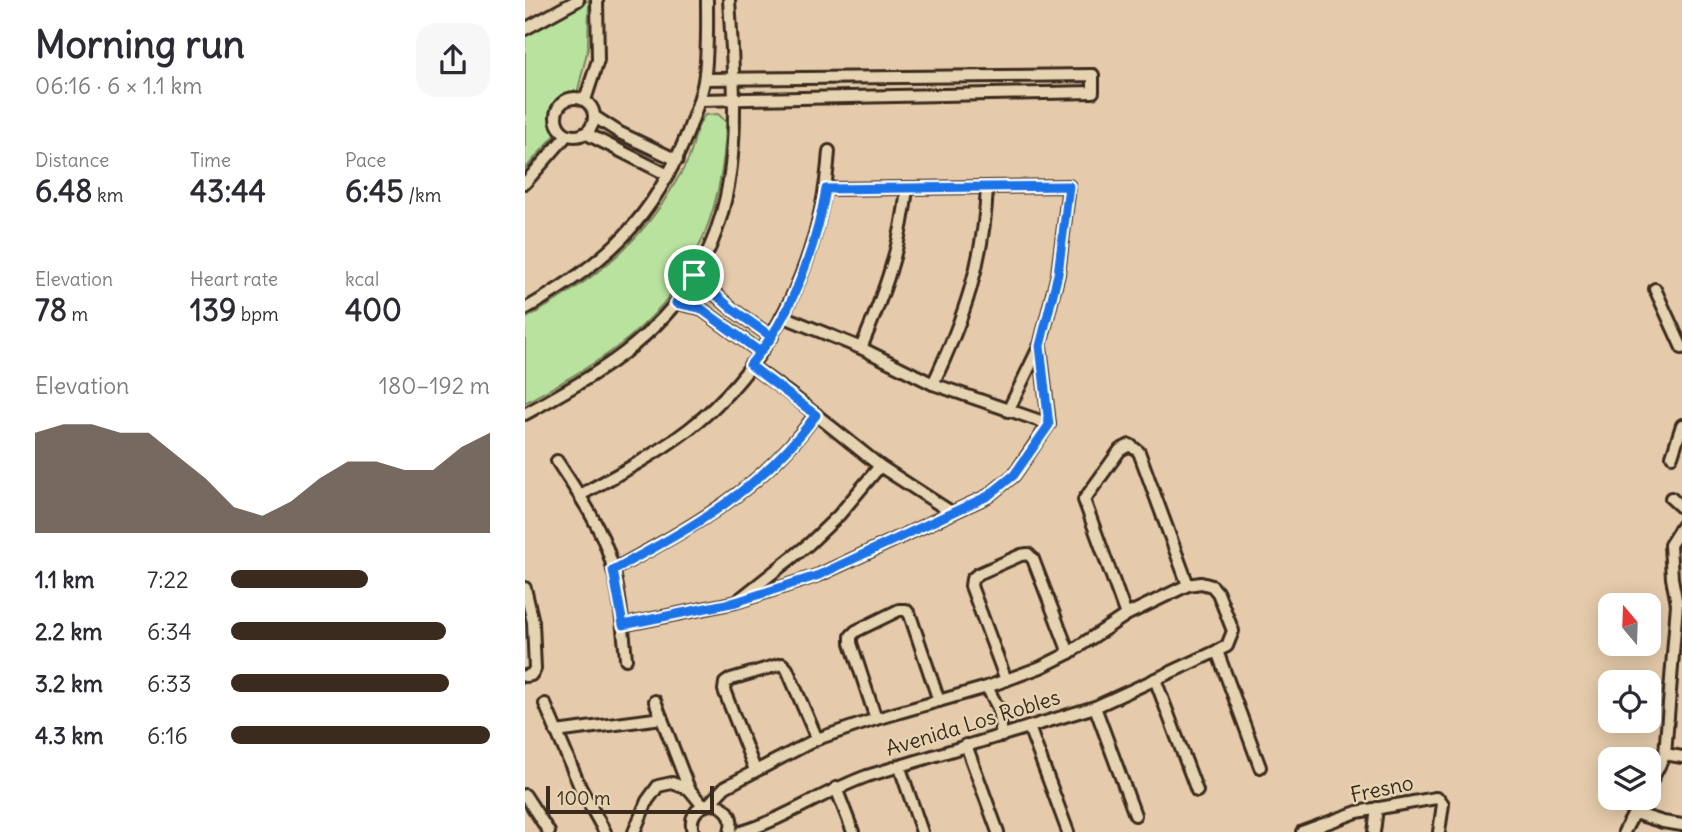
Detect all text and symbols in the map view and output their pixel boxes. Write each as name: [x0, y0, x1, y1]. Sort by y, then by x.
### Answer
text: Morning run: [35, 21, 245, 68]
button: share: [416, 23, 490, 97]
text: 06:16 · 6 × 1.1 km: [35, 71, 202, 100]
text: Distance: [35, 148, 109, 172]
text: Time: [190, 148, 231, 172]
text: Pace: [345, 148, 386, 172]
text: 6.48: [35, 172, 93, 210]
text: 43:44: [190, 172, 266, 210]
text: 6:45: [345, 172, 404, 210]
text: km: [93, 183, 123, 207]
text: /km: [404, 183, 441, 207]
pin: [664, 245, 724, 305]
icon: arrive: [675, 256, 713, 294]
text: Elevation: [35, 267, 113, 291]
text: Heart rate: [190, 267, 278, 291]
text: kcal: [345, 267, 379, 291]
text: 78: [35, 291, 67, 329]
text: 139: [190, 291, 236, 329]
text: 400: [345, 291, 402, 329]
text: m: [67, 302, 88, 326]
text: bpm: [236, 302, 279, 326]
text: Elevation: [35, 371, 129, 400]
text: 180–192 m: [379, 371, 490, 400]
text: 1.1 km: [35, 565, 94, 594]
text: 7:22: [147, 565, 189, 594]
north arrow: [1598, 593, 1661, 656]
map controls: [1598, 593, 1661, 810]
text: 2.2 km: [35, 617, 102, 646]
text: 6:34: [147, 617, 192, 646]
text: 3.2 km: [35, 669, 103, 698]
text: 6:33: [147, 669, 192, 698]
button: locate: [1598, 670, 1661, 733]
street label: Avenida Los Robles: [882, 683, 1063, 762]
text: 4.3 km: [35, 721, 104, 750]
text: 6:16: [147, 721, 188, 750]
button: layers: [1598, 747, 1661, 810]
street label: Fresno: [1348, 769, 1416, 808]
scale bar: [546, 783, 714, 815]
text: 100 m: [557, 786, 611, 810]

